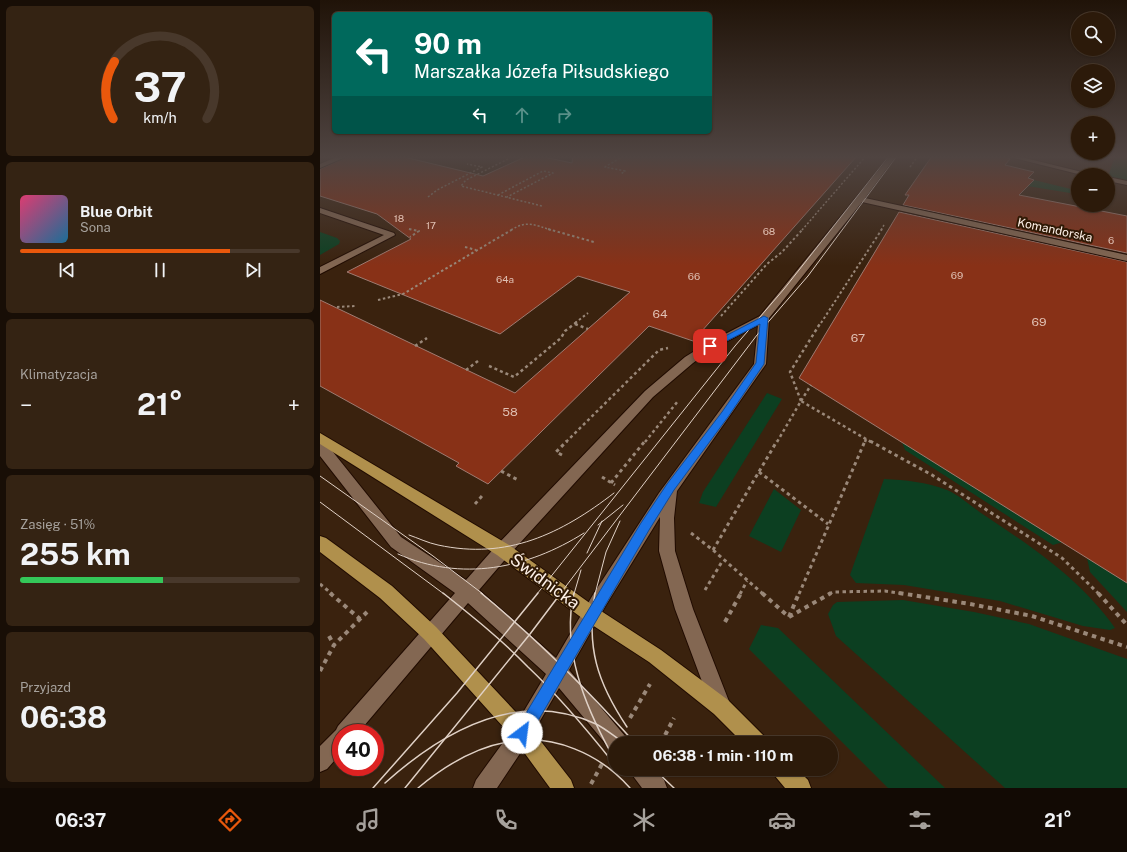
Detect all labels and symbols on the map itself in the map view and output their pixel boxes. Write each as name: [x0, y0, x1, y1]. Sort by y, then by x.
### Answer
house number: 18: [394, 212, 404, 224]
street label: Komandorska: [1016, 215, 1094, 245]
house number: 17: [426, 219, 436, 231]
house number: 68: [763, 225, 775, 237]
house number: 6: [1108, 234, 1114, 246]
house number: 69: [951, 269, 963, 281]
house number: 66: [688, 270, 700, 282]
house number: 64a: [496, 273, 514, 285]
house number: 64: [653, 307, 668, 321]
house number: 69: [1032, 315, 1046, 329]
pin: [693, 329, 727, 363]
house number: 67: [851, 331, 865, 345]
house number: 58: [502, 405, 518, 419]
street label: Świdnicka: [506, 549, 584, 613]
position arrow: [501, 712, 543, 754]
speed limit sign: 40: [332, 724, 384, 776]

